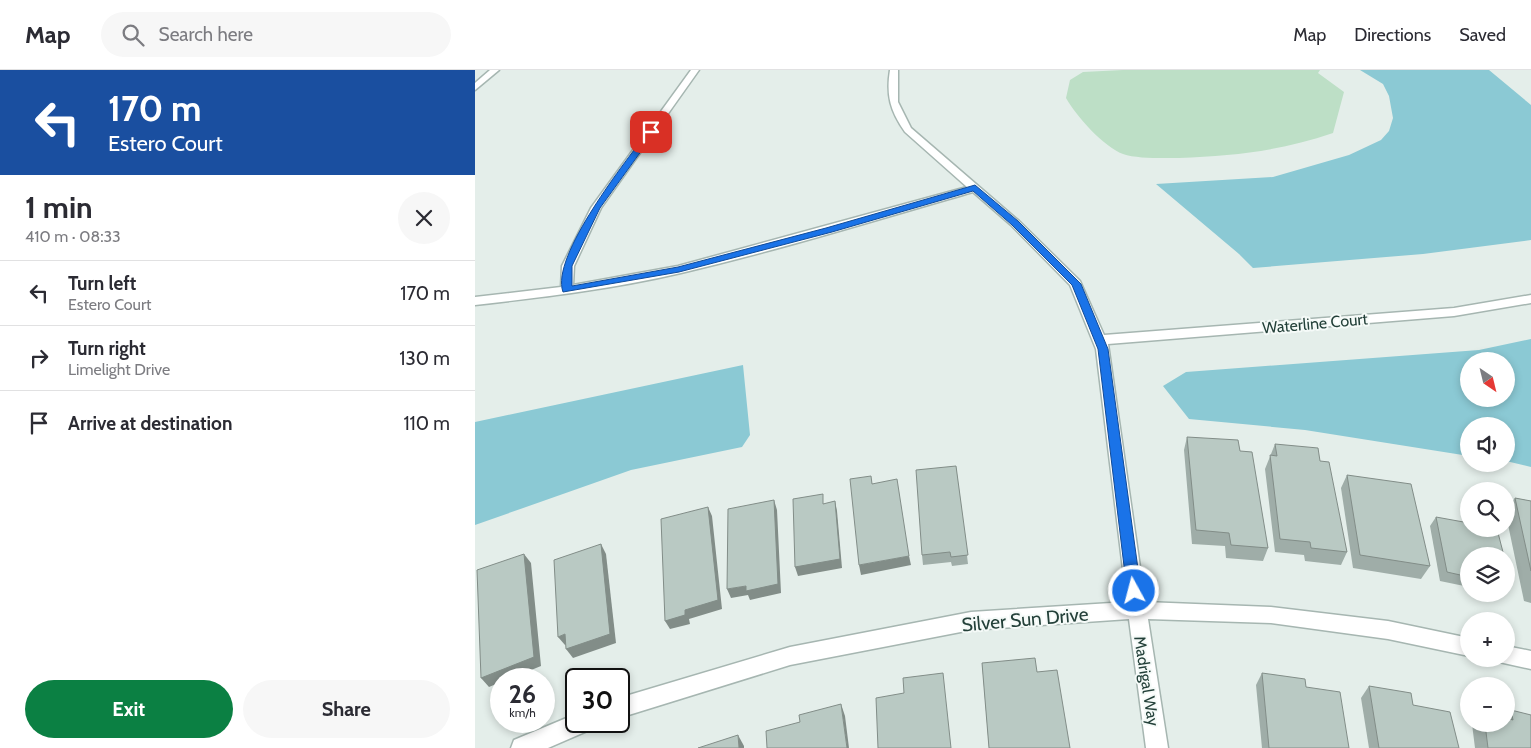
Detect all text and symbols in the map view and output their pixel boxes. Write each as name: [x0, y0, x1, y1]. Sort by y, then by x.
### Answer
search box: [101, 12, 451, 57]
text: Map: [25, 20, 71, 49]
icon: search: [119, 21, 147, 49]
text: Search here: [159, 23, 253, 46]
text: Map: [1293, 24, 1326, 46]
text: Directions: [1354, 24, 1431, 46]
text: Saved: [1459, 24, 1506, 46]
text: 170 m: [108, 87, 201, 130]
icon: left: [25, 90, 90, 155]
pin: [630, 111, 672, 153]
icon: arrive: [637, 118, 665, 146]
text: Estero Court: [108, 130, 223, 157]
text: 1 min: [25, 189, 93, 226]
button: close: [398, 192, 450, 244]
text: 410 m · 08:33: [25, 227, 121, 246]
text: Turn left: [68, 272, 136, 295]
icon: left: [25, 279, 53, 307]
text: 170 m: [400, 282, 450, 305]
text: Estero Court: [68, 295, 151, 314]
street label: Waterline Court: [1262, 309, 1369, 338]
text: Turn right: [68, 337, 146, 360]
icon: right: [25, 344, 53, 372]
text: 130 m: [399, 347, 450, 370]
north arrow: [1460, 352, 1515, 408]
map controls: [1460, 352, 1515, 732]
text: Limelight Drive: [68, 360, 170, 379]
icon: arrive: [25, 409, 53, 437]
text: Arrive at destination: [68, 412, 232, 435]
text: 110 m: [403, 412, 450, 435]
button: sound: [1460, 417, 1515, 472]
button: search: [1460, 482, 1515, 537]
button: layers: [1460, 547, 1515, 602]
position arrow: [1107, 564, 1159, 616]
street label: Silver Sun Drive: [961, 602, 1090, 636]
button: +: [1460, 612, 1515, 667]
street label: Madrigal Way: [1130, 635, 1163, 727]
speed limit sign: 30: [565, 668, 630, 733]
button: −: [1460, 677, 1515, 732]
text: 26: [509, 679, 536, 709]
button: Exit: [25, 680, 233, 738]
button: Share: [243, 680, 450, 738]
text: km/h: [509, 705, 536, 720]

